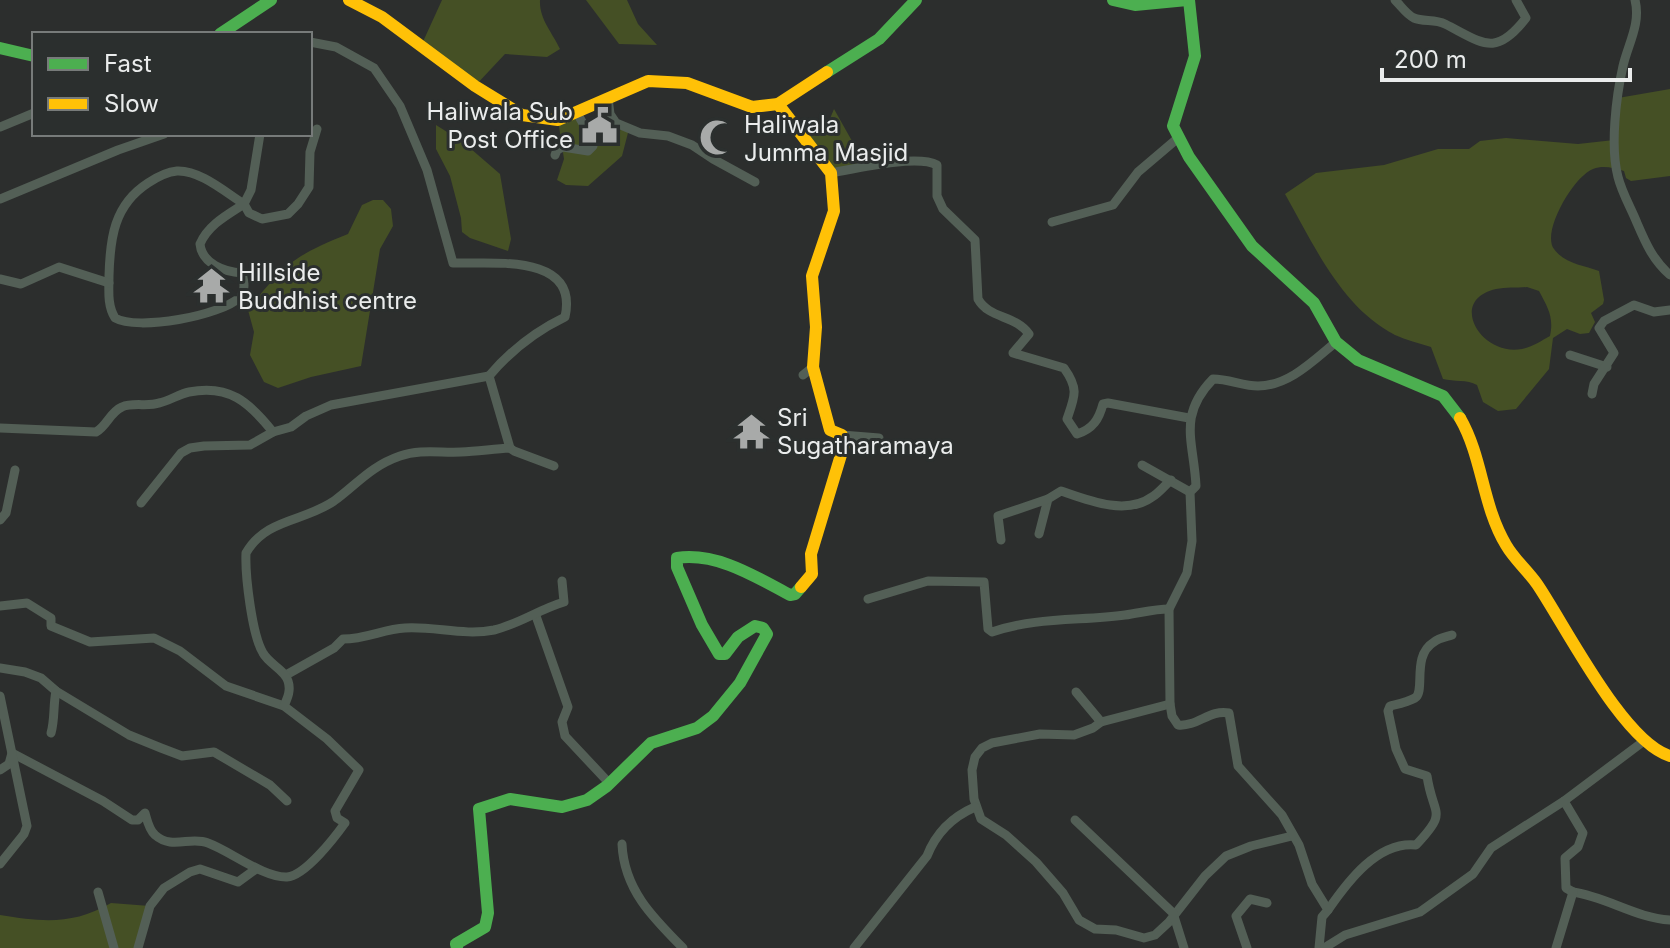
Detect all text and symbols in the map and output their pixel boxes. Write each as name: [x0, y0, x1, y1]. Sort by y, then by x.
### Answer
legend: [32, 32, 312, 136]
scale bar: [1382, 32, 1630, 82]
text: 200 m: [1394, 45, 1467, 74]
text: Fast: [104, 49, 152, 78]
text: Slow: [104, 89, 159, 118]
place label: Haliwala Sub Post Office: [427, 97, 573, 154]
public building icon: Haliwala Sub Post Office: [580, 106, 618, 144]
place label: Haliwala Jumma Masjid: [744, 110, 908, 167]
mosque icon: Haliwala Jumma Masjid: [699, 119, 737, 157]
place label: Hillside Buddhist centre: [238, 258, 417, 315]
temple icon: Hillside Buddhist centre: [193, 267, 231, 305]
place label: Sri Sugatharamaya: [777, 403, 954, 460]
temple icon: Sri Sugatharamaya: [732, 412, 770, 450]

